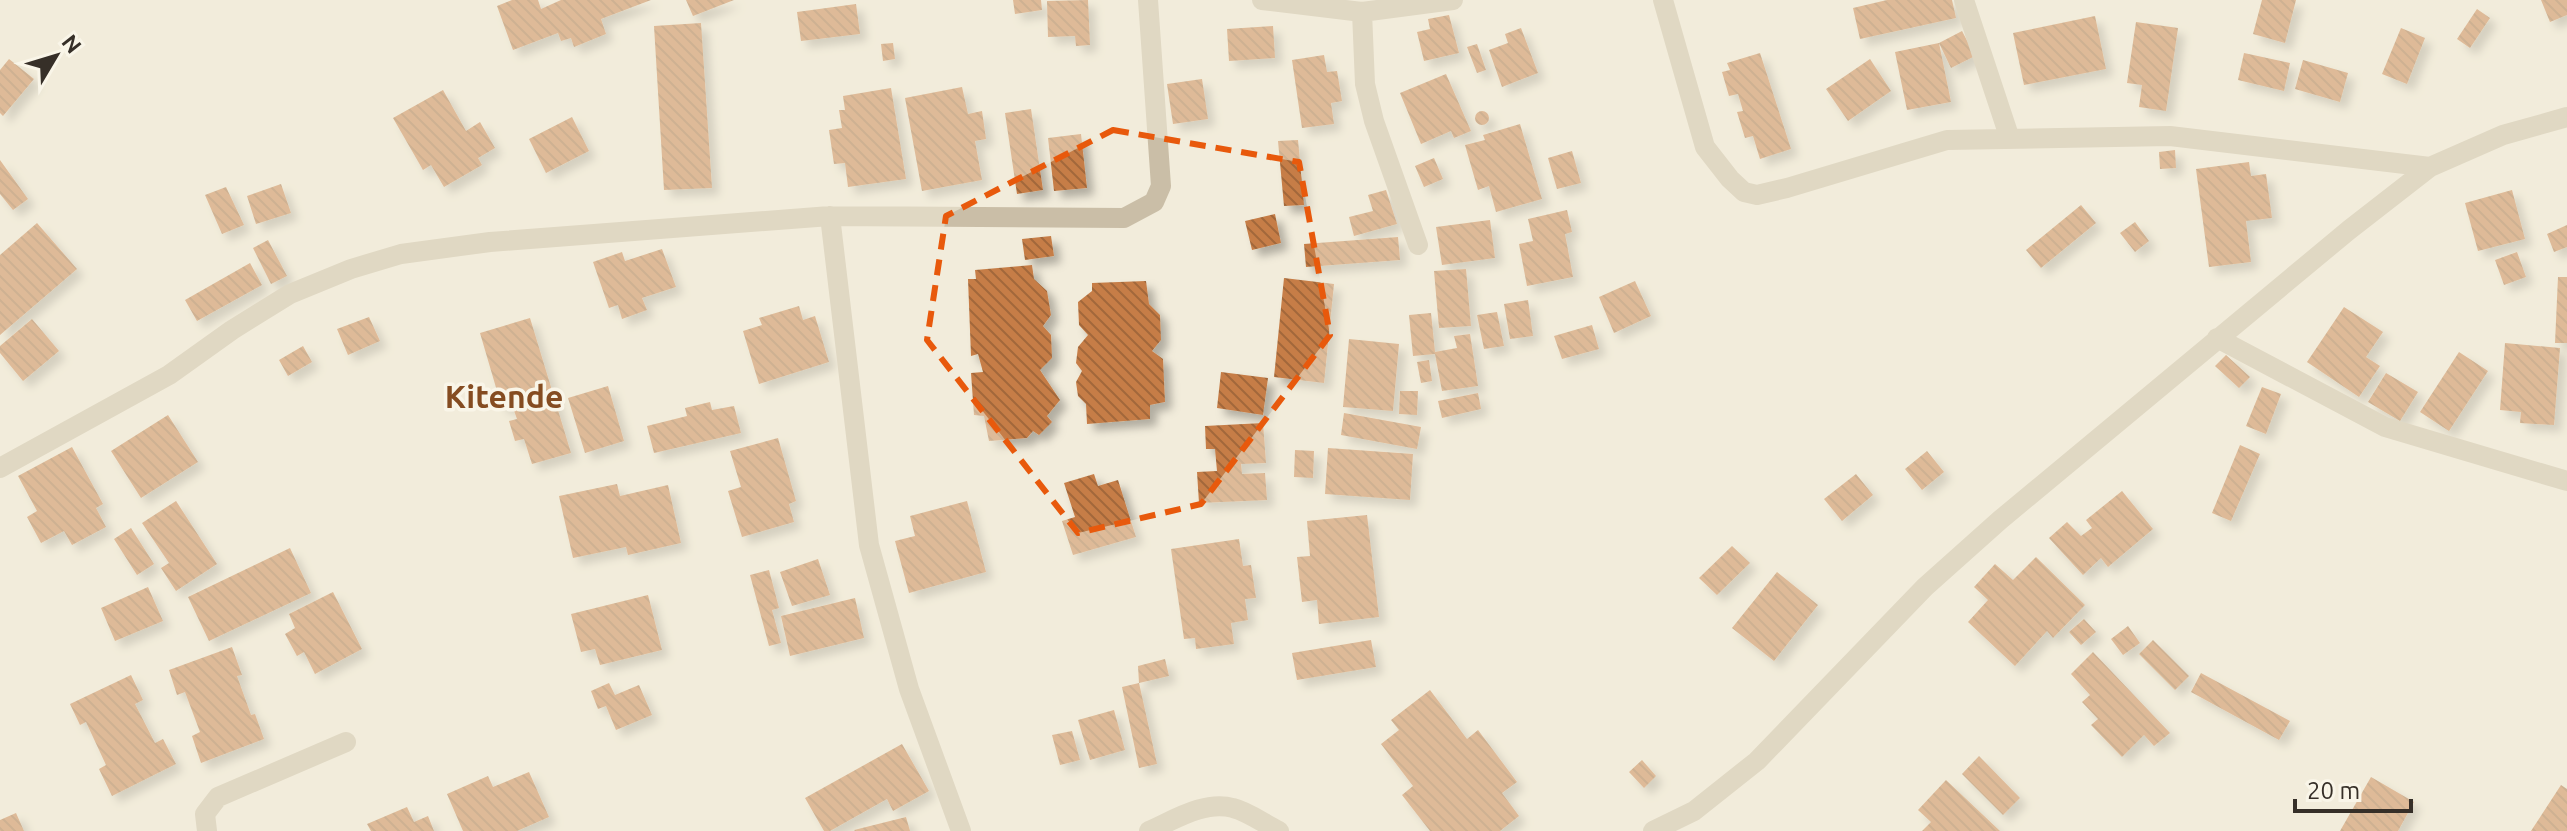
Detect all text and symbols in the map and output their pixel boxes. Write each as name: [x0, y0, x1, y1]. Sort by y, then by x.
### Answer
north arrow: [16, 16, 96, 96]
text: N: [57, 29, 87, 58]
district label: Kitende: [445, 378, 563, 414]
scale bar: [2295, 763, 2411, 813]
text: 20 m: [2307, 777, 2360, 804]

